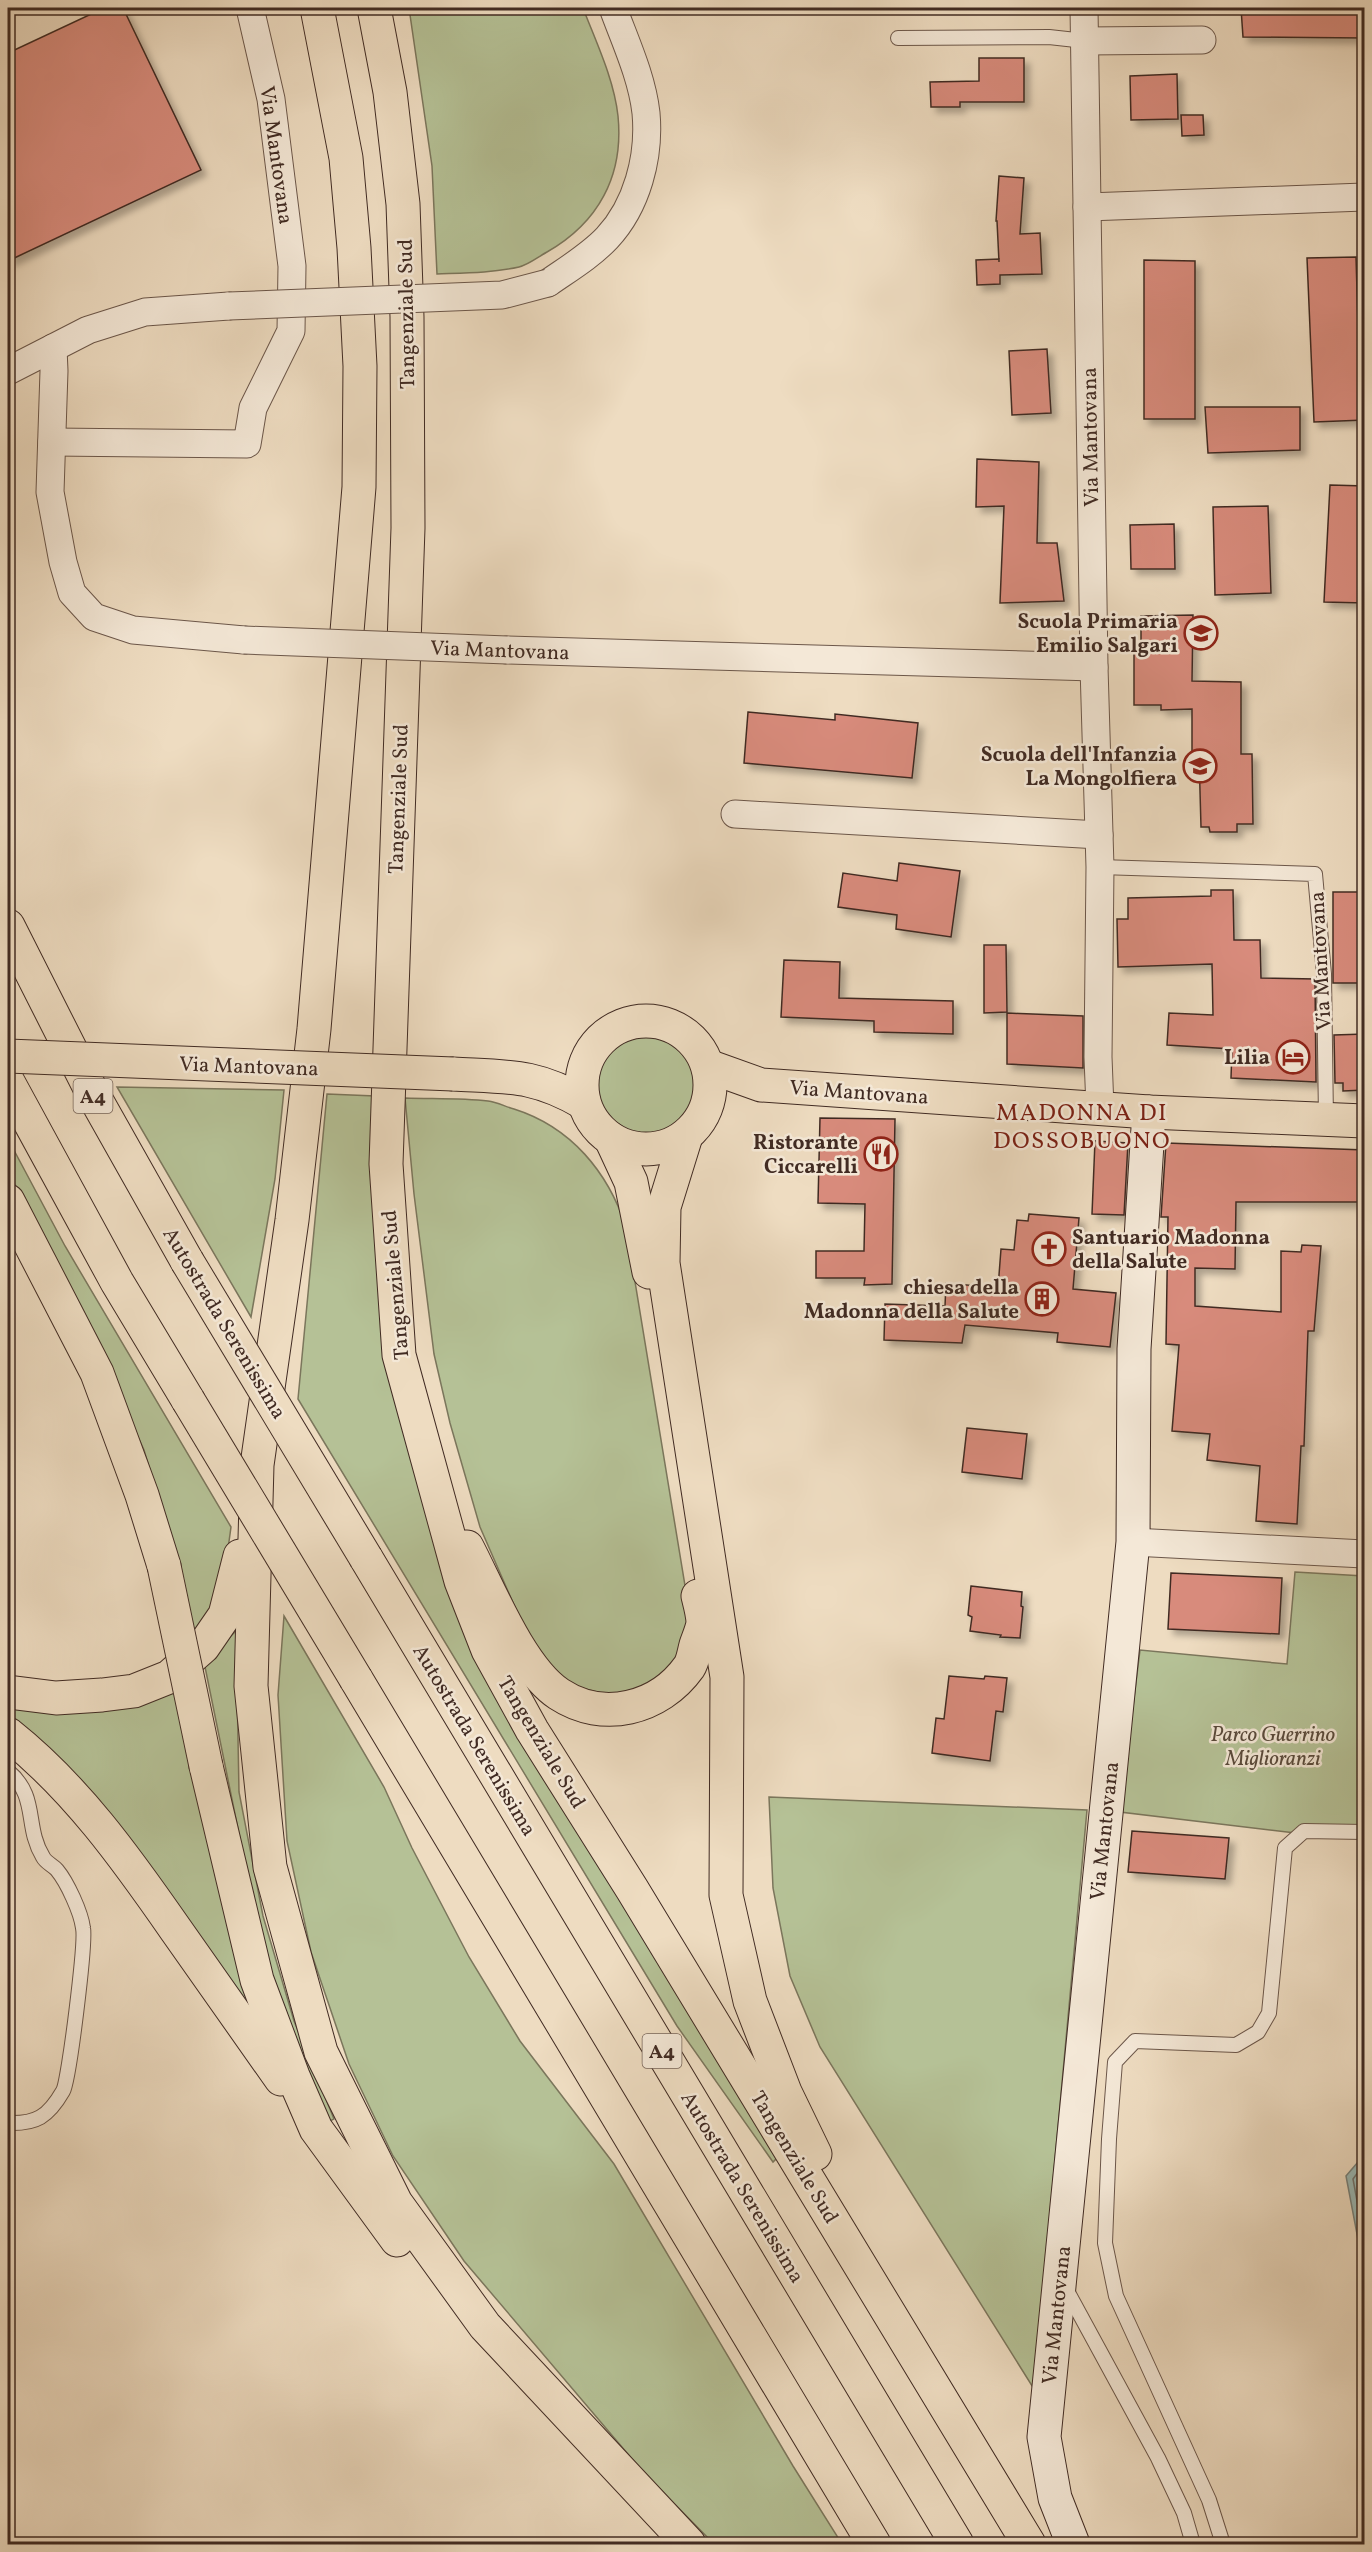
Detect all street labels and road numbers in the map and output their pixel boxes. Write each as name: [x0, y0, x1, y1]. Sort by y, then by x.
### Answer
street label: Via Mantovana: [251, 84, 300, 226]
street label: Tangenziale Sud: [392, 239, 423, 389]
street label: Via Mantovana: [1076, 367, 1107, 507]
street label: Via Mantovana: [430, 635, 570, 668]
street label: Tangenziale Sud: [382, 723, 417, 875]
street label: Via Mantovana: [1303, 890, 1340, 1031]
street label: Via Mantovana: [179, 1051, 319, 1084]
street label: Via Mantovana: [788, 1074, 930, 1113]
road number: A4: [74, 1079, 112, 1113]
street label: Tangenziale Sud: [376, 1209, 417, 1361]
street label: Autostrada Serenissima: [155, 1222, 293, 1425]
street label: Autostrada Serenissima: [405, 1639, 543, 1842]
street label: Tangenziale Sud: [490, 1671, 592, 1815]
street label: Via Mantovana: [1084, 1760, 1127, 1902]
road number: A4: [642, 2034, 682, 2068]
street label: Autostrada Serenissima: [673, 2086, 811, 2289]
street label: Tangenziale Sud: [743, 2086, 845, 2230]
street label: Via Mantovana: [1036, 2244, 1079, 2386]

